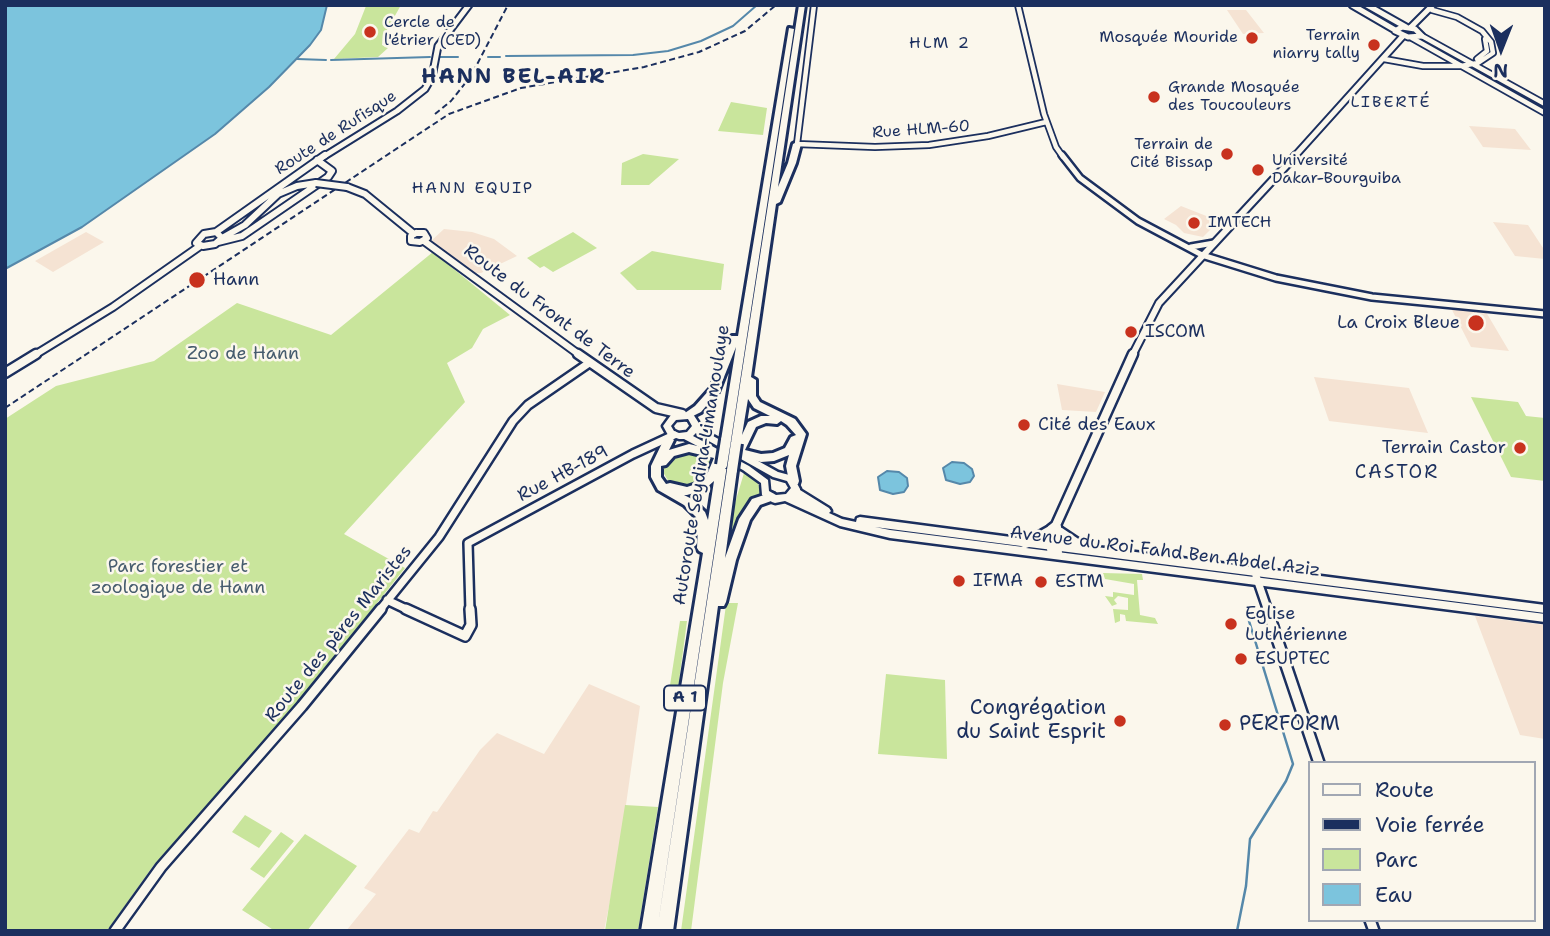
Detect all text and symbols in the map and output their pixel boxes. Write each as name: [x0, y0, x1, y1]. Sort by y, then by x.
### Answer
place label: Cercle de l'étrier (CED): [384, 13, 481, 51]
north arrow: [1466, 14, 1536, 84]
marker: Cercle de l'étrier (CED): [362, 24, 378, 40]
place label: Terrain niarry tally: [1273, 26, 1360, 64]
place label: Mosquée Mouride: [1099, 28, 1238, 48]
marker: Mosquée Mouride: [1244, 30, 1260, 46]
district label: HLM 2: [910, 34, 970, 54]
marker: Terrain niarry tally: [1366, 37, 1382, 53]
text: N: [1493, 58, 1508, 83]
district label: HANN BEL-AIR: [423, 65, 605, 91]
place label: Grande Mosquée des Toucouleurs: [1168, 78, 1300, 116]
street label: Route de Rufisque: [272, 87, 400, 179]
marker: Grande Mosquée des Toucouleurs: [1146, 89, 1162, 105]
district label: LIBERTÉ: [1351, 93, 1431, 113]
street label: Rue HLM-60: [871, 117, 971, 143]
place label: Terrain de Cité Bissap: [1130, 135, 1213, 173]
marker: Terrain de Cité Bissap: [1219, 146, 1235, 162]
place label: Université Dakar-Bourguiba: [1272, 151, 1401, 189]
marker: Université Dakar-Bourguiba: [1250, 162, 1266, 178]
district label: HANN EQUIP: [413, 179, 533, 199]
place label: IMTECH: [1208, 213, 1271, 233]
marker: IMTECH: [1186, 215, 1202, 231]
street label: Route du Front de Terre: [459, 240, 639, 384]
place label: Hann: [213, 269, 259, 291]
marker: Hann: [187, 270, 207, 290]
place label: La Croix Bleue: [1337, 312, 1460, 334]
marker: La Croix Bleue: [1466, 313, 1486, 333]
place label: ISCOM: [1145, 321, 1205, 343]
street label: Autoroute Seydina-Limamoulaye: [669, 323, 735, 607]
marker: ISCOM: [1123, 324, 1139, 340]
park label: Zoo de Hann: [187, 343, 299, 365]
place label: Cité des Eaux: [1038, 414, 1155, 436]
marker: Cité des Eaux: [1016, 417, 1032, 433]
place label: Terrain Castor: [1382, 437, 1506, 459]
marker: Terrain Castor: [1512, 440, 1528, 456]
street label: Rue HB-189: [514, 441, 612, 507]
district label: CASTOR: [1356, 462, 1438, 484]
street label: Avenue du Roi Fahd Ben Abdel Aziz: [1009, 522, 1321, 582]
street label: Route des pères Maristes: [261, 541, 417, 727]
park label: Parc forestier et zoologique de Hann: [91, 556, 265, 598]
place label: IFMA: [973, 570, 1023, 592]
place label: ESTM: [1055, 571, 1104, 593]
marker: IFMA: [951, 573, 967, 589]
marker: ESTM: [1033, 574, 1049, 590]
place label: Eglise Luthérienne: [1245, 603, 1348, 646]
marker: Eglise Luthérienne: [1223, 616, 1239, 632]
place label: ESUPTEC: [1255, 648, 1330, 670]
marker: ESUPTEC: [1233, 651, 1249, 667]
road number: A 1: [664, 685, 706, 710]
place label: Congrégation du Saint Esprit: [956, 696, 1106, 746]
place label: PERFORM: [1239, 712, 1340, 738]
marker: Congrégation du Saint Esprit: [1112, 713, 1128, 729]
marker: PERFORM: [1217, 717, 1233, 733]
legend: [1308, 761, 1536, 922]
text: Route: [1375, 776, 1434, 804]
text: Voie ferrée: [1375, 811, 1485, 839]
text: Parc: [1375, 846, 1418, 874]
text: Eau: [1375, 881, 1413, 909]

